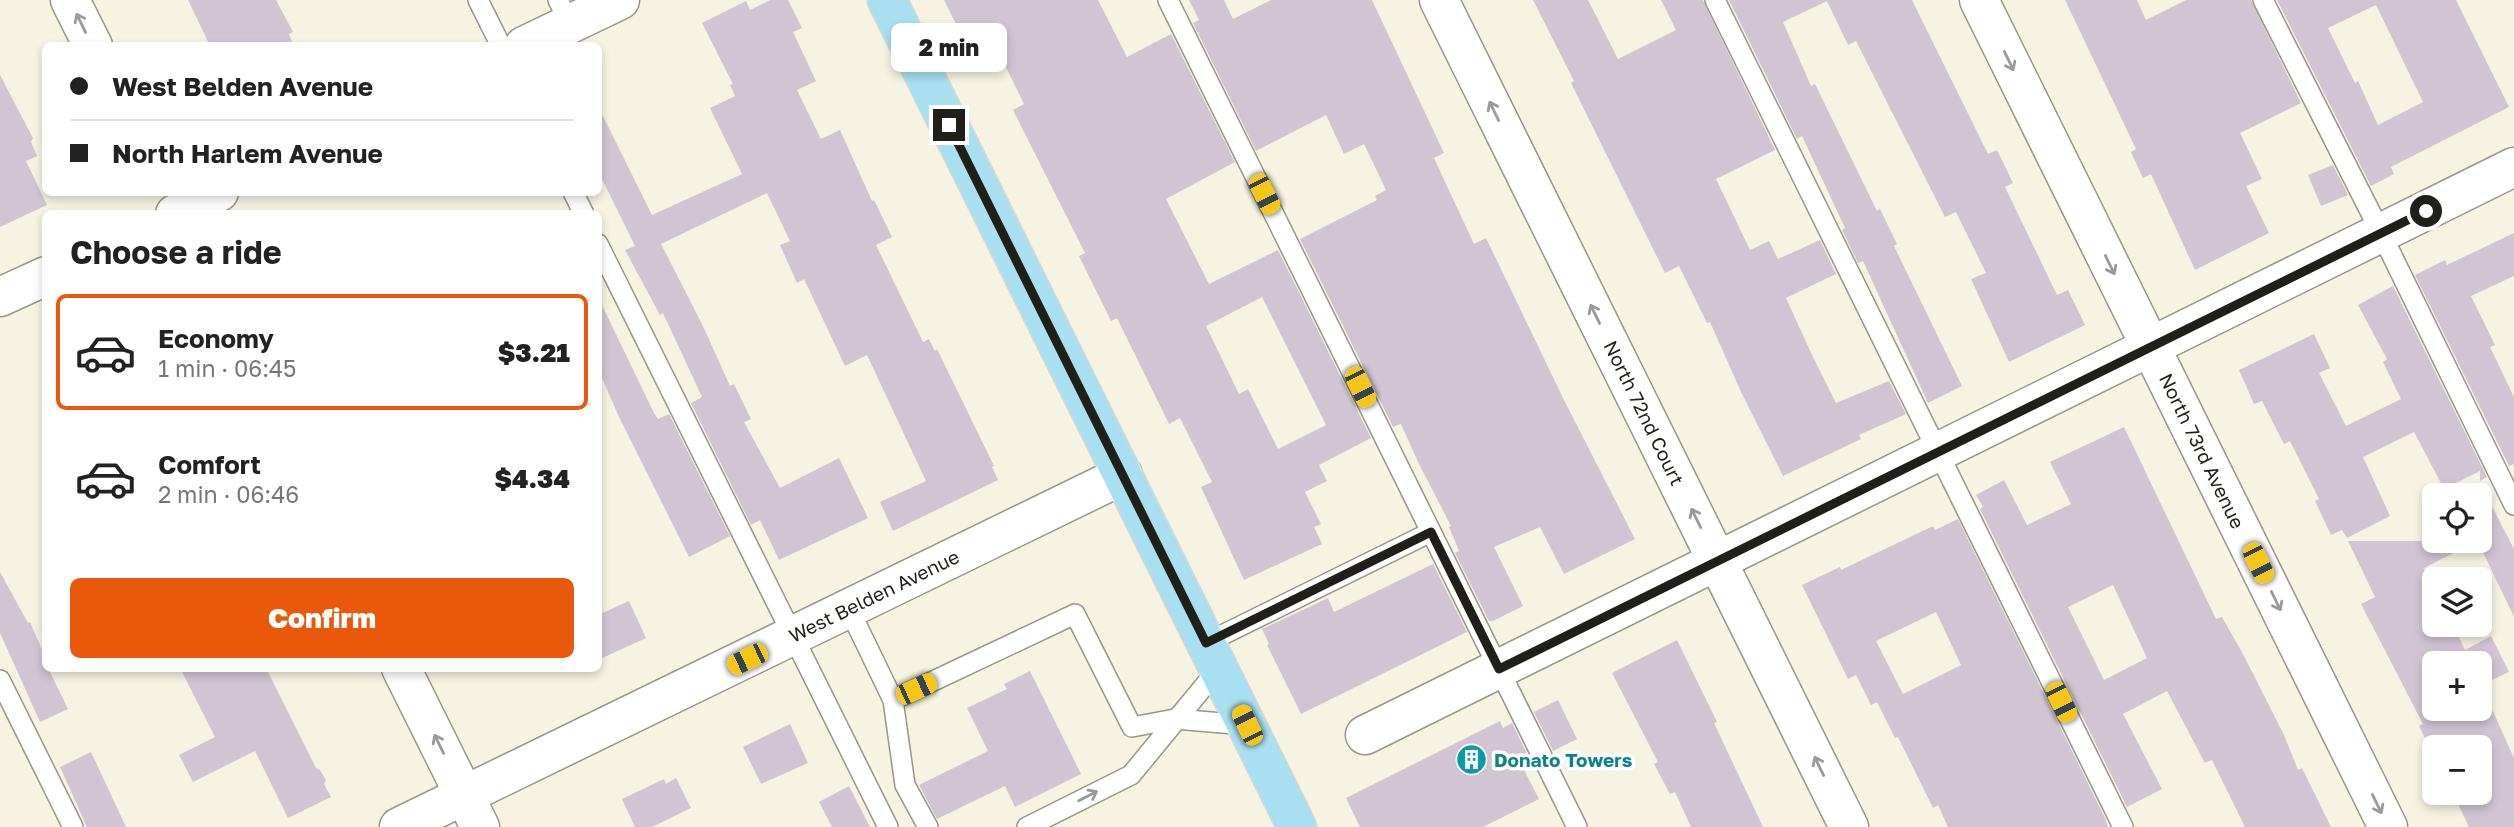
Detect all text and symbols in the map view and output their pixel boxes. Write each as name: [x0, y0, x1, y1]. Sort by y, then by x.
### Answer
one-way arrow: [74, 13, 88, 34]
callout: 2 min: [891, 24, 1007, 72]
text: 2 min: [919, 33, 979, 61]
one-way arrow: [2003, 50, 2016, 71]
text: West Belden Avenue: [112, 71, 373, 102]
one-way arrow: [1486, 101, 1500, 122]
route end: [933, 109, 965, 141]
text: North Harlem Avenue: [112, 138, 383, 169]
car: [1246, 171, 1283, 217]
route start: [2410, 195, 2442, 227]
text: Choose a ride: [70, 233, 282, 271]
one-way arrow: [2103, 254, 2117, 275]
one-way arrow: [1588, 304, 1601, 325]
icon: car: [74, 321, 137, 384]
text: Economy: [158, 323, 274, 354]
text: $3.21: [498, 337, 570, 368]
street label: North 72nd Court: [1599, 337, 1689, 489]
text: 1 min · 06:45: [158, 354, 296, 382]
car: [1342, 364, 1379, 410]
street label: North 73rd Avenue: [2155, 370, 2250, 532]
icon: car: [74, 447, 137, 510]
text: Comfort: [158, 449, 261, 480]
text: $4.34: [495, 463, 570, 494]
text: 2 min · 06:46: [158, 480, 299, 508]
map controls: [2422, 483, 2492, 805]
button: locate: [2422, 483, 2492, 553]
one-way arrow: [1689, 508, 1703, 529]
car: [2240, 540, 2277, 586]
street label: West Belden Avenue: [785, 544, 963, 647]
button: layers: [2422, 567, 2492, 637]
button: Confirm: [70, 578, 574, 658]
one-way arrow: [2270, 590, 2284, 611]
car: [724, 640, 771, 678]
button: +: [2422, 651, 2492, 721]
car: [893, 671, 940, 707]
car: [2043, 679, 2080, 725]
car: [1229, 702, 1266, 748]
one-way arrow: [431, 734, 445, 755]
button: −: [2422, 735, 2492, 805]
building icon: Donato Towers: [1454, 743, 1488, 777]
place label: Donato Towers: [1494, 748, 1633, 771]
one-way arrow: [1812, 756, 1825, 777]
one-way arrow: [1077, 789, 1098, 803]
one-way arrow: [2371, 793, 2385, 814]

